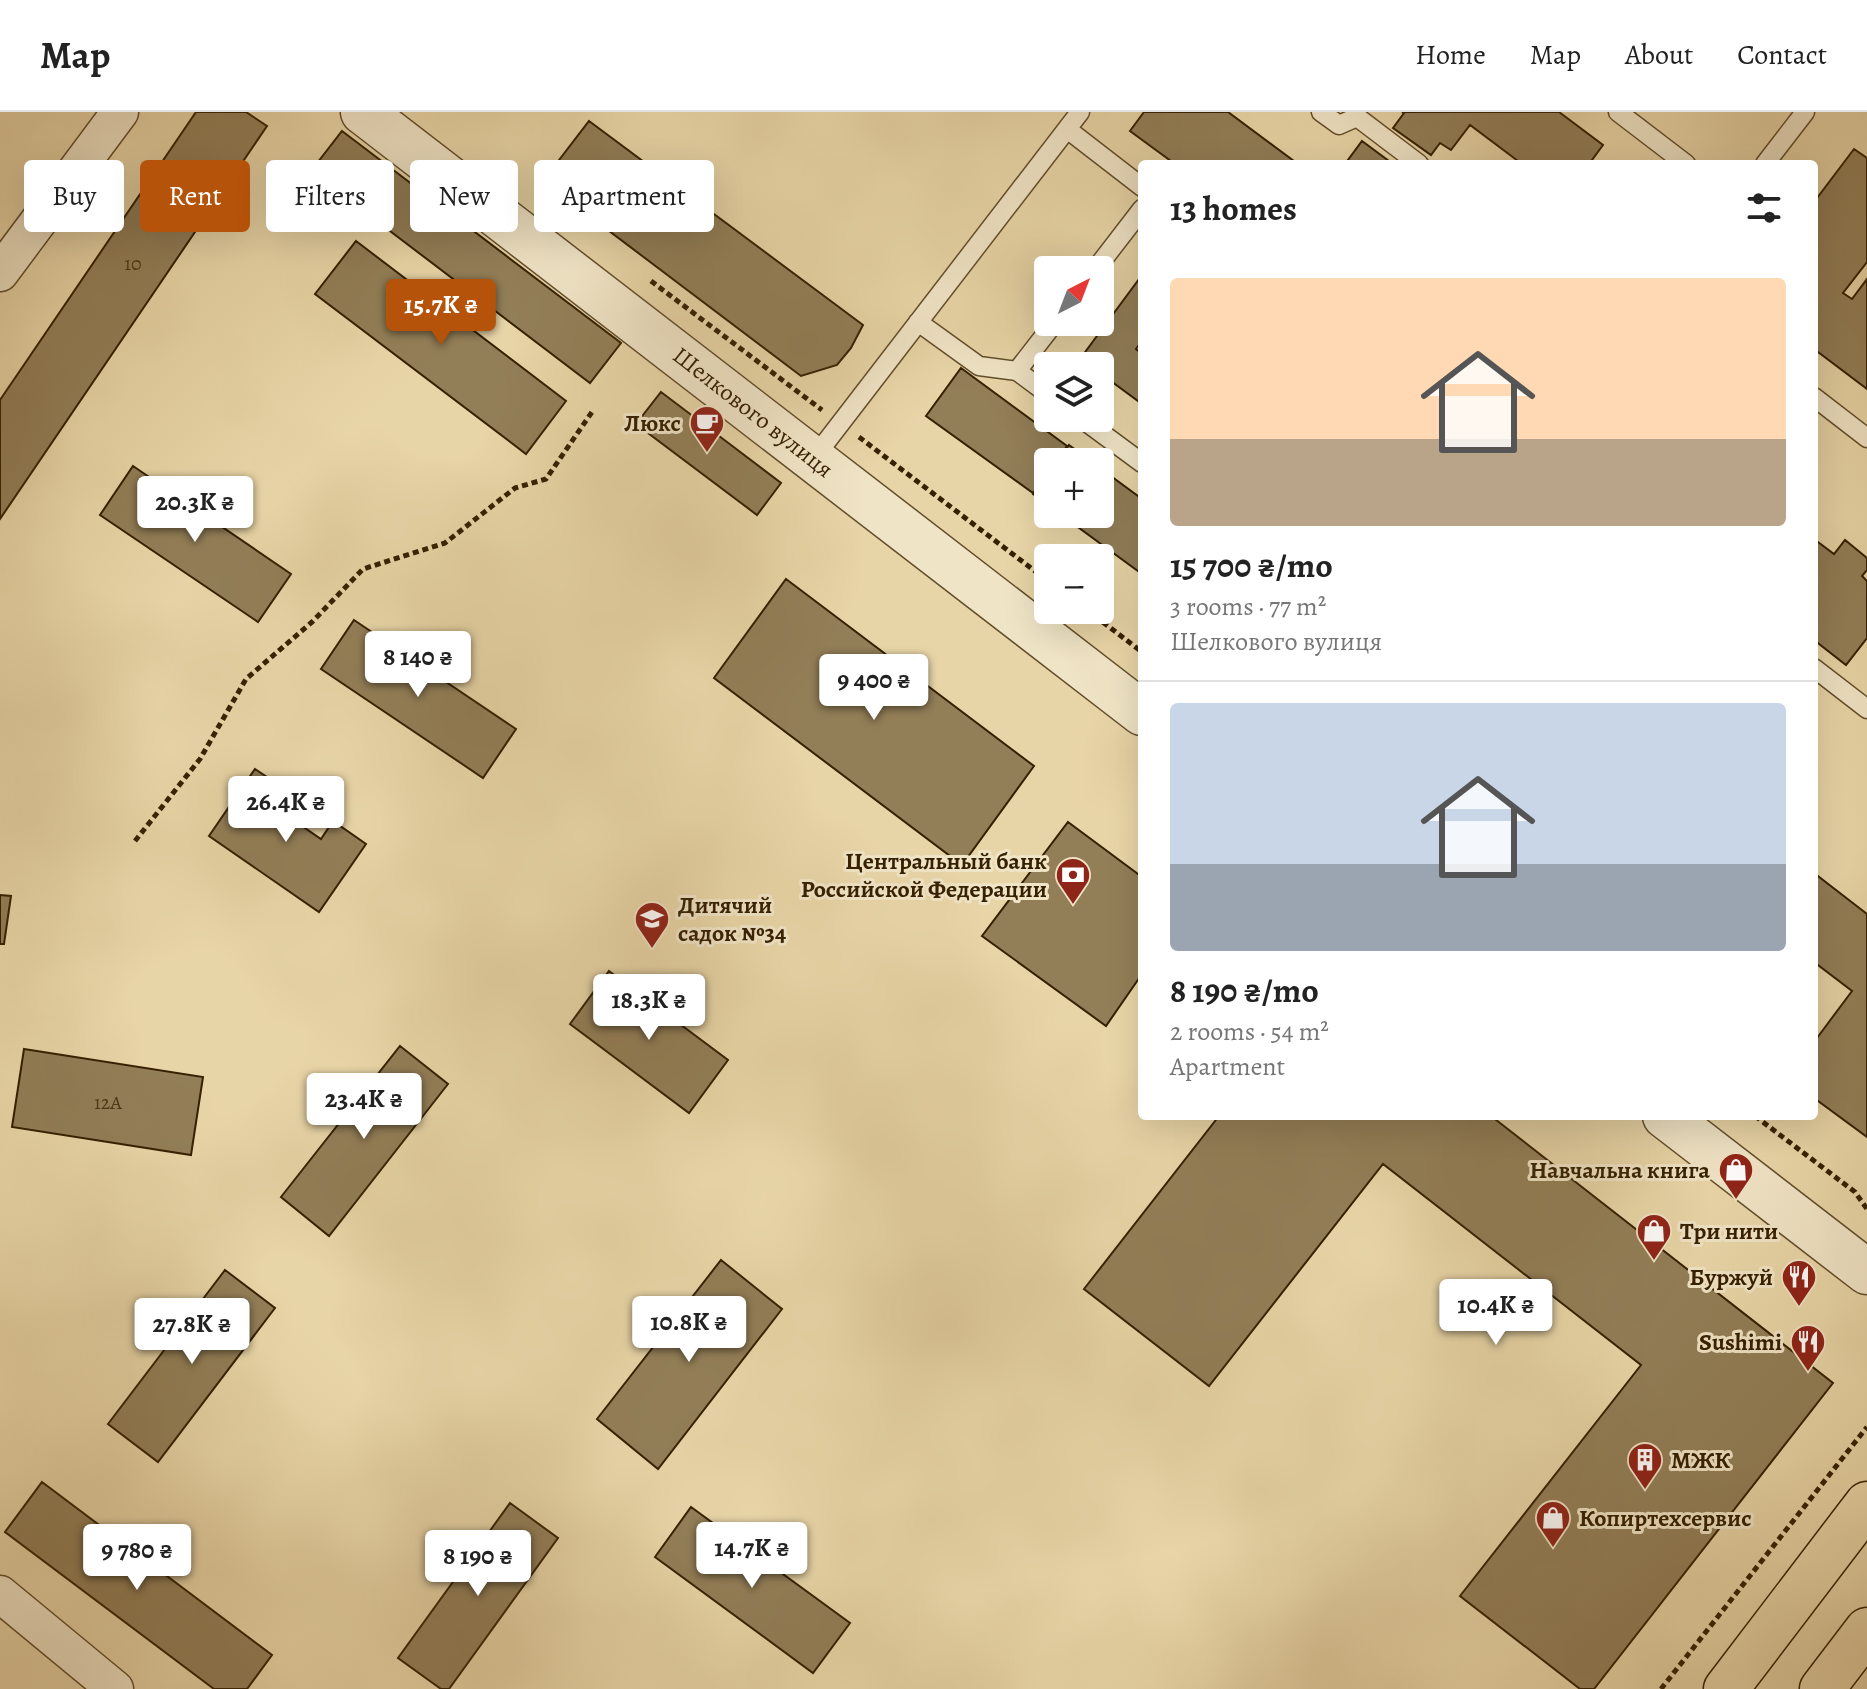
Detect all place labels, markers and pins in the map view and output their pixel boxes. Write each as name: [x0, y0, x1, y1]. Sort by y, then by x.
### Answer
pin: 15.7K ₴: [367, 279, 515, 347]
cafe icon: Люкс: [688, 404, 726, 454]
place label: Люкс: [624, 407, 681, 439]
pin: 20.3K ₴: [121, 476, 269, 544]
pin: 8 140 ₴: [344, 631, 492, 699]
pin: 9 400 ₴: [800, 654, 948, 722]
pin: 26.4K ₴: [212, 776, 360, 844]
place label: Центральный банк Российской Федерации: [801, 845, 1047, 905]
bank icon: Центральный банк Российской Федерации: [1054, 856, 1092, 906]
place label: Дитячий садок №34: [678, 889, 786, 949]
school or university icon: Дитячий садок №34: [633, 900, 671, 950]
pin: 18.3K ₴: [575, 974, 723, 1042]
pin: 23.4K ₴: [290, 1073, 438, 1141]
shop icon: Навчальна книга: [1717, 1151, 1755, 1201]
place label: Навчальна книга: [1530, 1154, 1711, 1186]
shop icon: Три нити: [1635, 1212, 1673, 1262]
place label: Три нити: [1680, 1215, 1778, 1247]
restaurant icon: Буржуй: [1780, 1258, 1818, 1308]
place label: Буржуй: [1690, 1261, 1773, 1293]
pin: 10.4K ₴: [1422, 1279, 1570, 1347]
pin: 10.8K ₴: [615, 1296, 763, 1364]
pin: 27.8K ₴: [118, 1298, 266, 1366]
restaurant icon: Sushimi: [1789, 1323, 1827, 1373]
place label: Sushimi: [1699, 1326, 1782, 1358]
building icon: МЖК: [1626, 1441, 1664, 1491]
place label: МЖК: [1671, 1444, 1730, 1476]
shop icon: Копиртехсервис: [1534, 1499, 1572, 1549]
place label: Копиртехсервис: [1579, 1502, 1752, 1534]
pin: 14.7K ₴: [678, 1522, 826, 1590]
pin: 9 780 ₴: [63, 1524, 211, 1592]
pin: 8 190 ₴: [404, 1530, 552, 1598]

